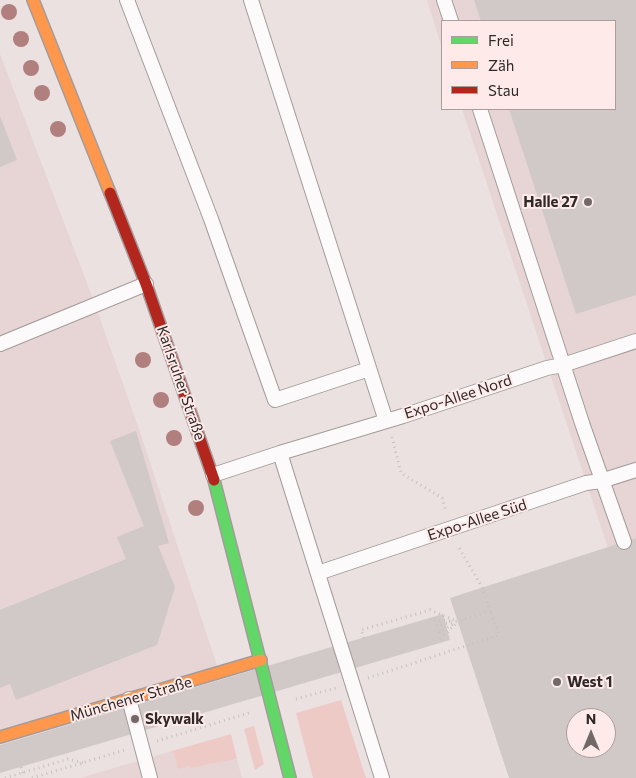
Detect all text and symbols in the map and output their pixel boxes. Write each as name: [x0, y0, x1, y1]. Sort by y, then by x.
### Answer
legend: [441, 20, 616, 110]
text: Frei: [488, 31, 514, 49]
text: Zäh: [488, 56, 514, 74]
text: Stau: [488, 81, 519, 99]
place label: Halle 27: [523, 193, 578, 211]
marker: Halle 27: [582, 196, 594, 208]
street label: Karlsruher Straße: [153, 323, 209, 443]
street label: Expo-Allee Nord: [402, 371, 514, 423]
street label: Expo-Allee Süd: [425, 495, 529, 545]
street label: Münchener Straße: [68, 673, 194, 725]
place label: West 1: [567, 673, 612, 691]
marker: West 1: [551, 676, 563, 688]
north arrow: [566, 708, 616, 758]
place label: Skywalk: [145, 710, 204, 728]
text: N: [586, 710, 596, 727]
marker: Skywalk: [129, 713, 141, 725]

